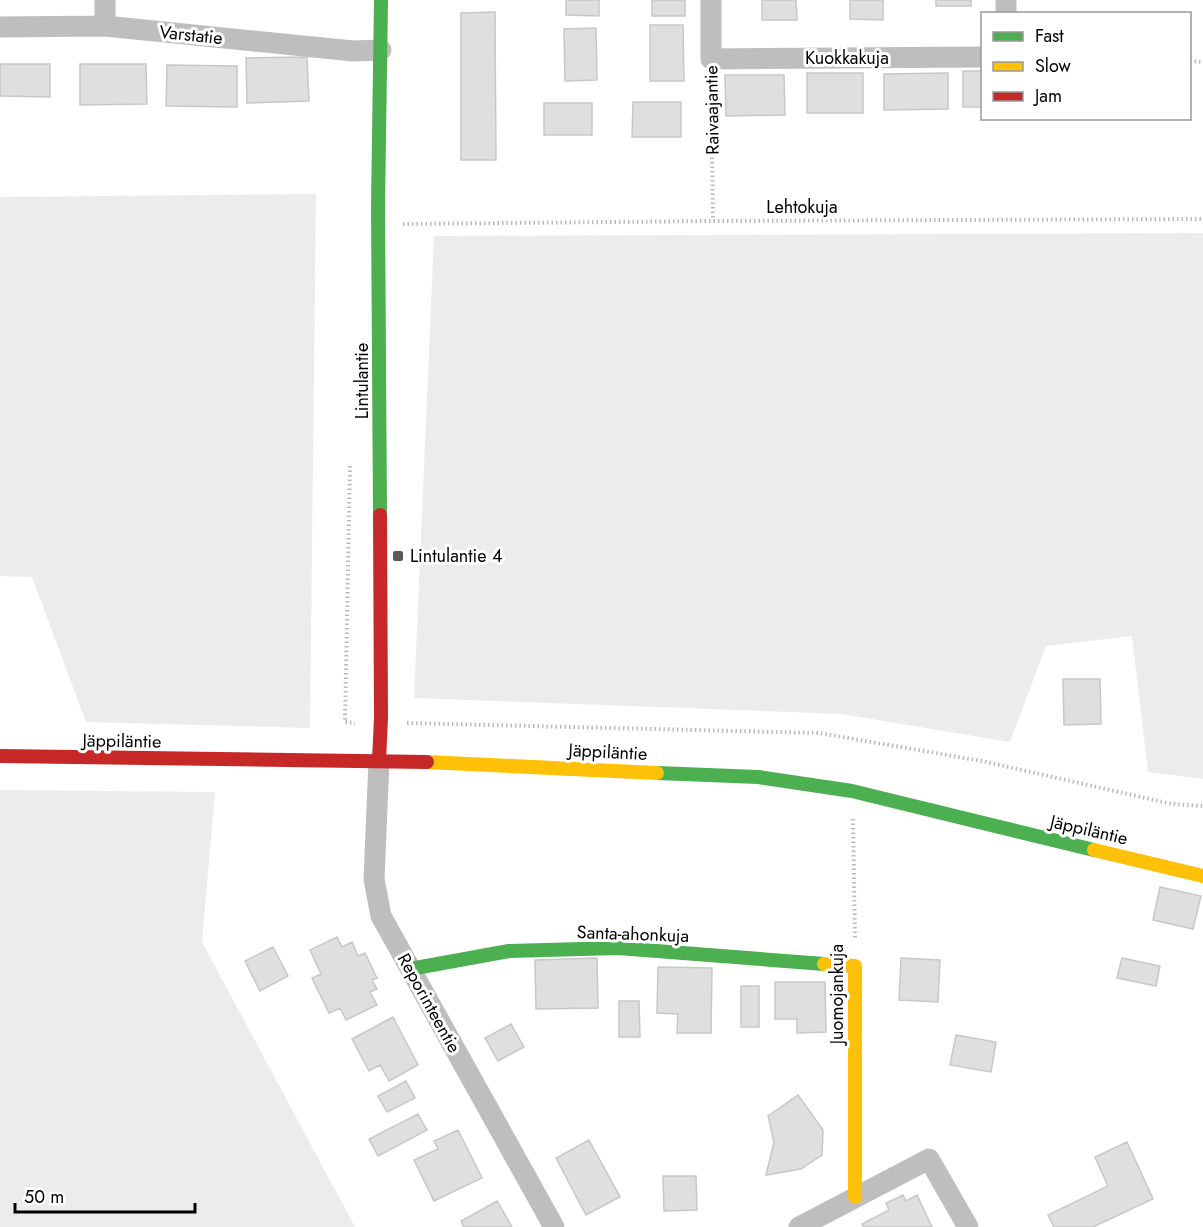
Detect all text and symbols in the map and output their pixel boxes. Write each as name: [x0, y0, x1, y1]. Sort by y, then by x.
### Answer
legend: [981, 12, 1191, 120]
street label: Varstatie: [158, 19, 224, 51]
text: Fast: [1035, 23, 1064, 49]
street label: Kuokkakuja: [805, 45, 889, 71]
text: Slow: [1035, 53, 1072, 79]
street label: Raivaajantie: [698, 65, 726, 155]
text: Jam: [1033, 83, 1062, 109]
street label: Lehtokuja: [766, 194, 838, 220]
street label: Lintulantie: [349, 343, 375, 419]
place label: Lintulantie 4: [410, 543, 502, 569]
marker: Lintulantie 4: [391, 549, 405, 563]
street label: Jäppiläntie: [80, 727, 162, 755]
street label: Jäppiläntie: [566, 737, 648, 767]
street label: Jäppiläntie: [1046, 808, 1130, 852]
street label: Santa-ahonkuja: [576, 919, 690, 949]
street label: Juomojankuja: [824, 944, 850, 1046]
street label: Reporinteentie: [391, 948, 467, 1058]
scale bar: [15, 1176, 195, 1214]
text: 50 m: [24, 1184, 64, 1210]

